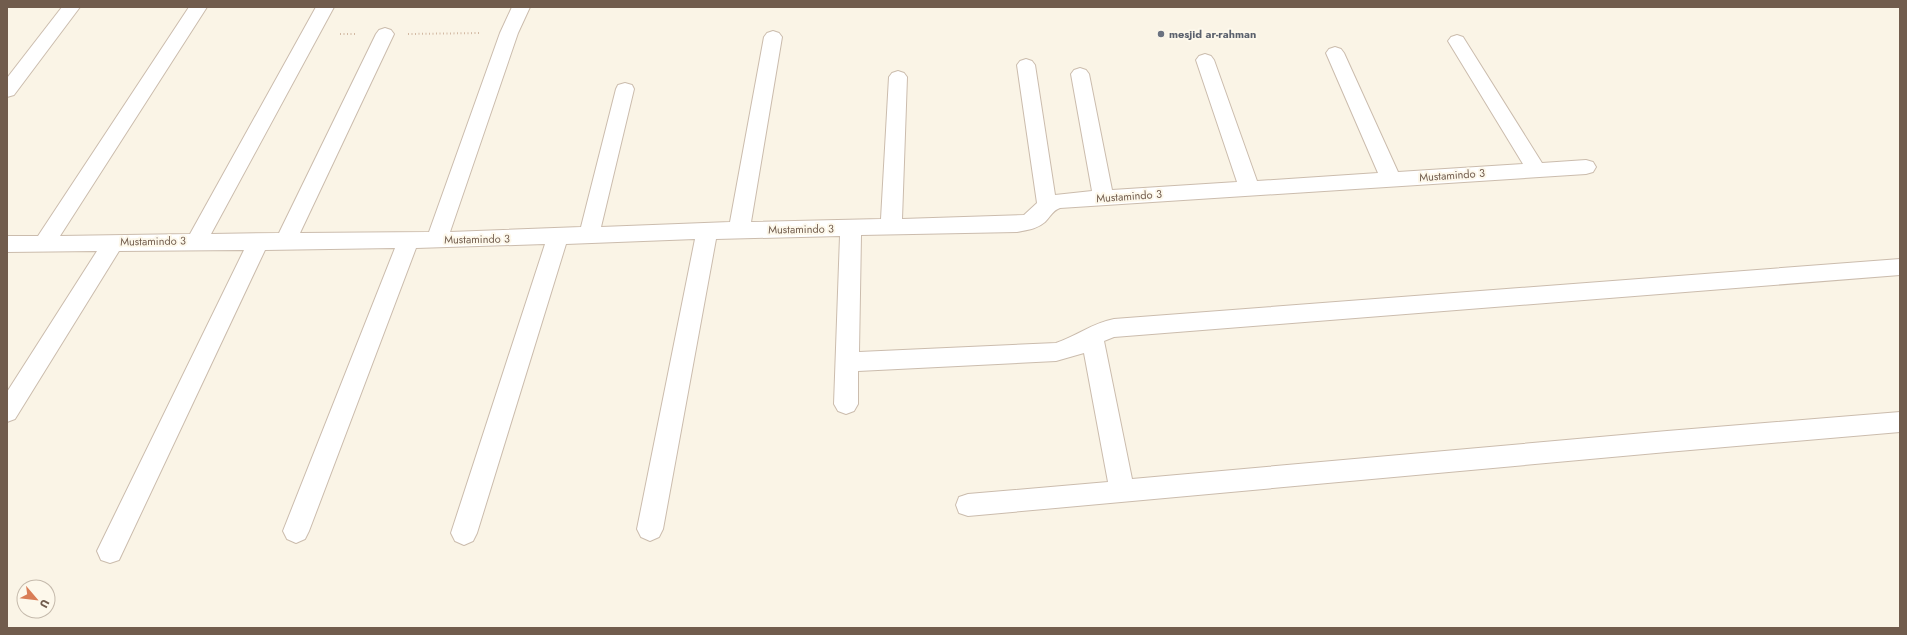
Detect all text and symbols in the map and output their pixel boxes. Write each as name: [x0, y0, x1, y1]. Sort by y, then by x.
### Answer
place label: mesjid ar-rahman: [1169, 26, 1256, 42]
marker: mesjid ar-rahman: [1156, 29, 1166, 39]
street label: Mustamindo 3: [1419, 165, 1485, 185]
street label: Mustamindo 3: [1096, 186, 1162, 206]
street label: Mustamindo 3: [768, 220, 834, 238]
street label: Mustamindo 3: [444, 230, 510, 248]
street label: Mustamindo 3: [120, 232, 186, 250]
north arrow: [16, 579, 56, 619]
text: U: [36, 597, 54, 611]

